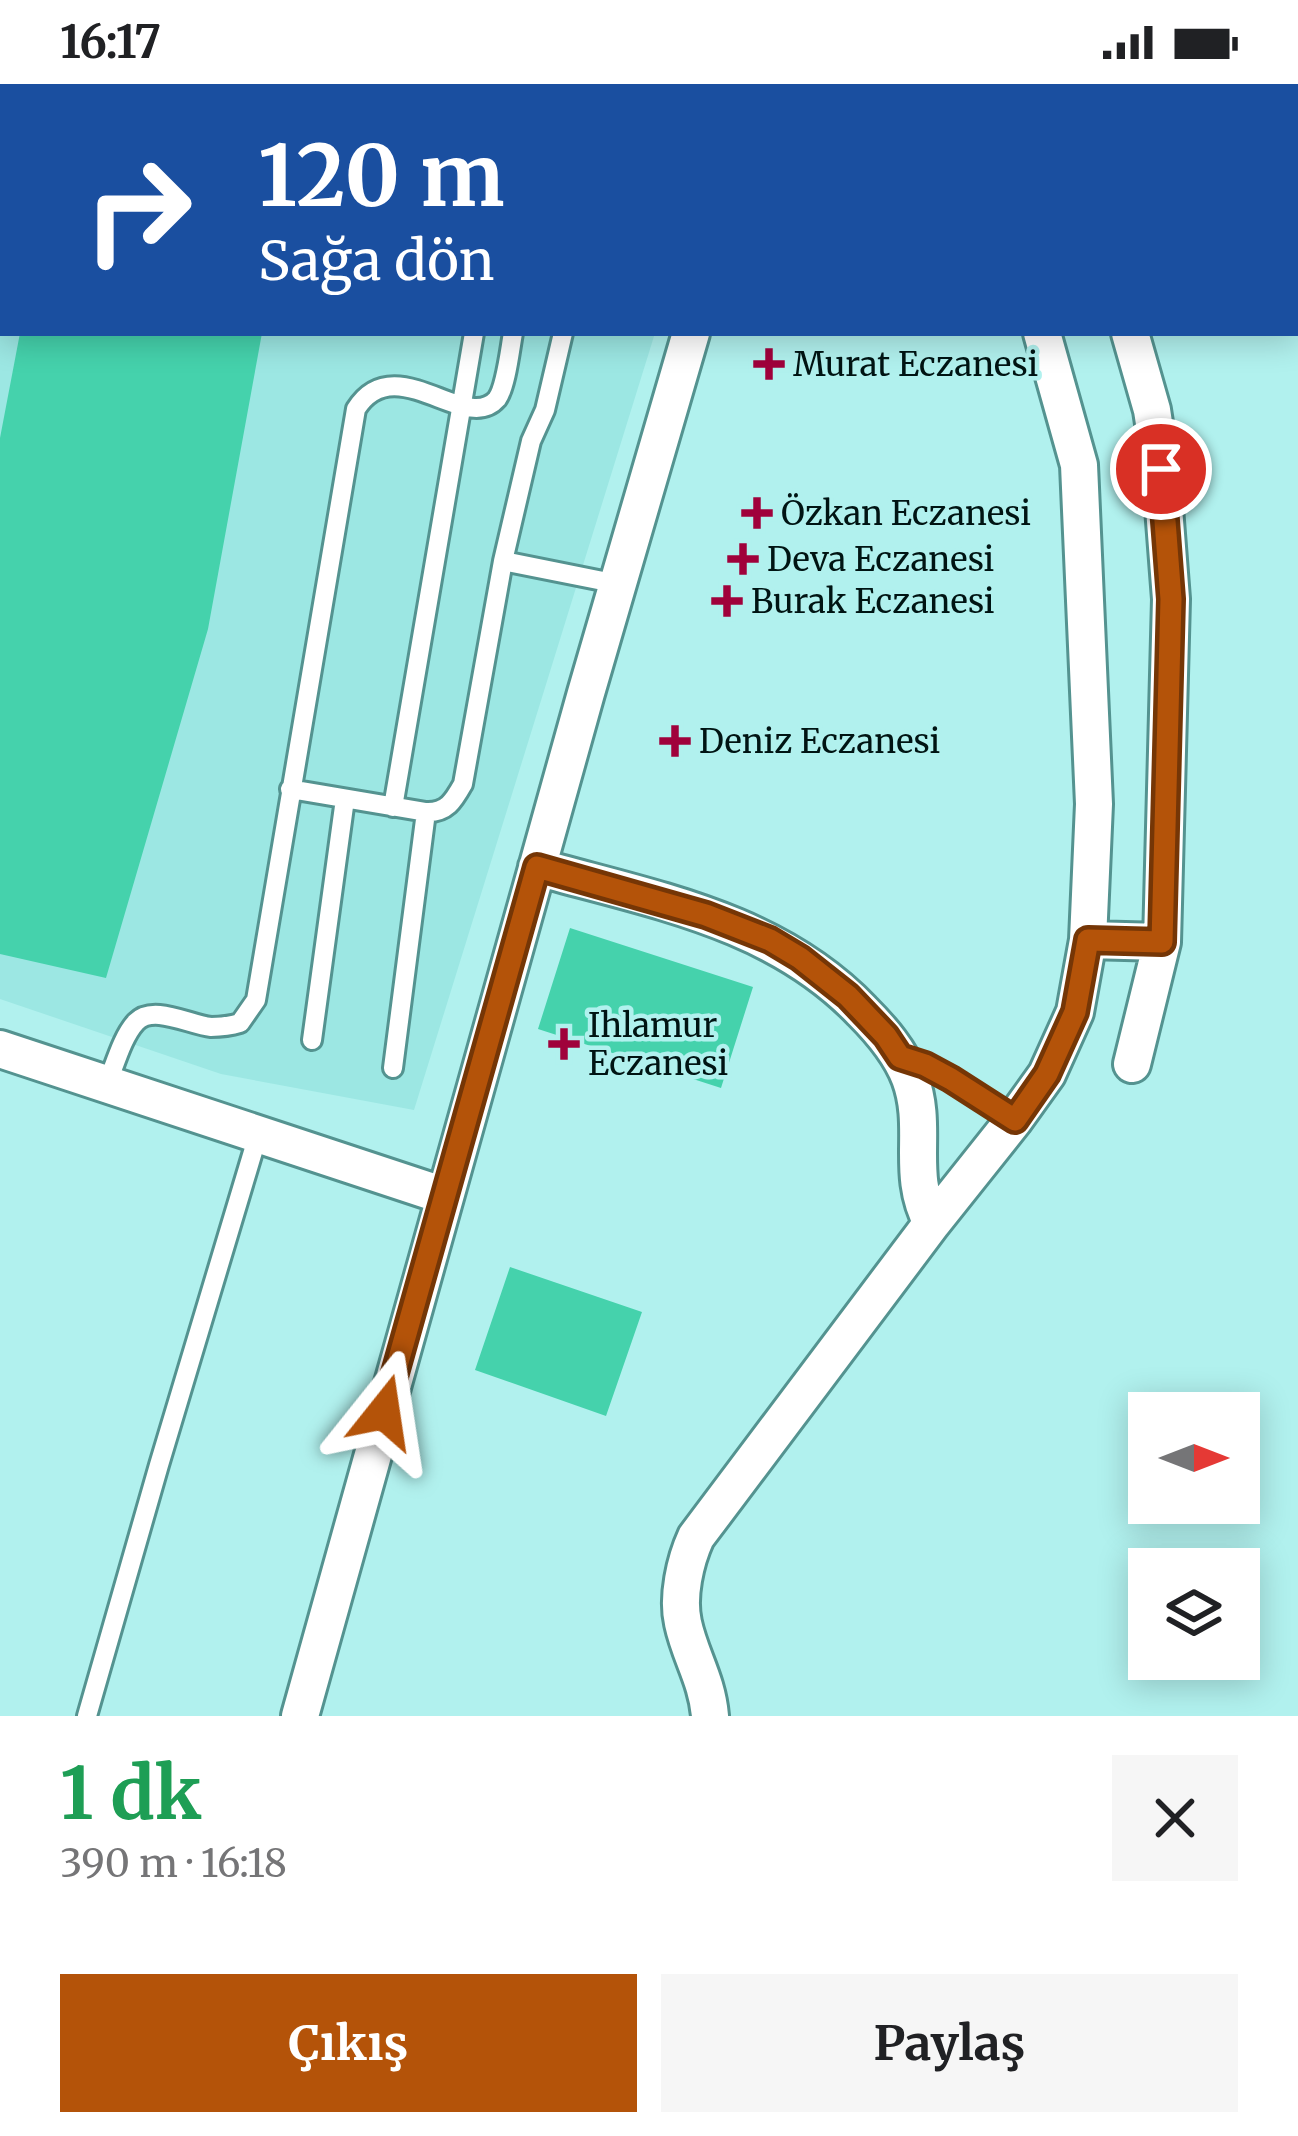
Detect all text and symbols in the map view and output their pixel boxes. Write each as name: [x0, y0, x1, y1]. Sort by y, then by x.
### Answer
text: 16:17: [60, 14, 161, 70]
text: 120 m: [258, 123, 505, 229]
icon: right: [60, 132, 216, 288]
text: Sağa dön: [258, 227, 494, 295]
place label: Murat Eczanesi: [793, 344, 1038, 385]
marker: Murat Eczanesi: [756, 351, 782, 377]
pin: [1110, 418, 1212, 520]
icon: arrive: [1128, 436, 1194, 502]
place label: Özkan Eczanesi: [781, 493, 1031, 534]
marker: Özkan Eczanesi: [744, 500, 770, 526]
place label: Deva Eczanesi: [767, 539, 994, 580]
marker: Deva Eczanesi: [730, 546, 756, 572]
place label: Burak Eczanesi: [751, 581, 995, 622]
marker: Burak Eczanesi: [714, 588, 740, 614]
place label: Deniz Eczanesi: [699, 721, 940, 762]
marker: Deniz Eczanesi: [662, 728, 688, 754]
place label: Ihlamur Eczanesi: [588, 1005, 728, 1084]
marker: Ihlamur Eczanesi: [551, 1031, 577, 1057]
position arrow: [321, 1349, 447, 1475]
north arrow: [1128, 1392, 1260, 1524]
map controls: [1128, 1392, 1260, 1680]
button: layers: [1128, 1548, 1260, 1680]
text: 1 dk: [60, 1748, 201, 1839]
button: close: [1112, 1755, 1238, 1881]
text: 390 m · 16:18: [60, 1839, 287, 1888]
button: Çıkış: [60, 1974, 637, 2112]
button: Paylaş: [661, 1974, 1238, 2112]

